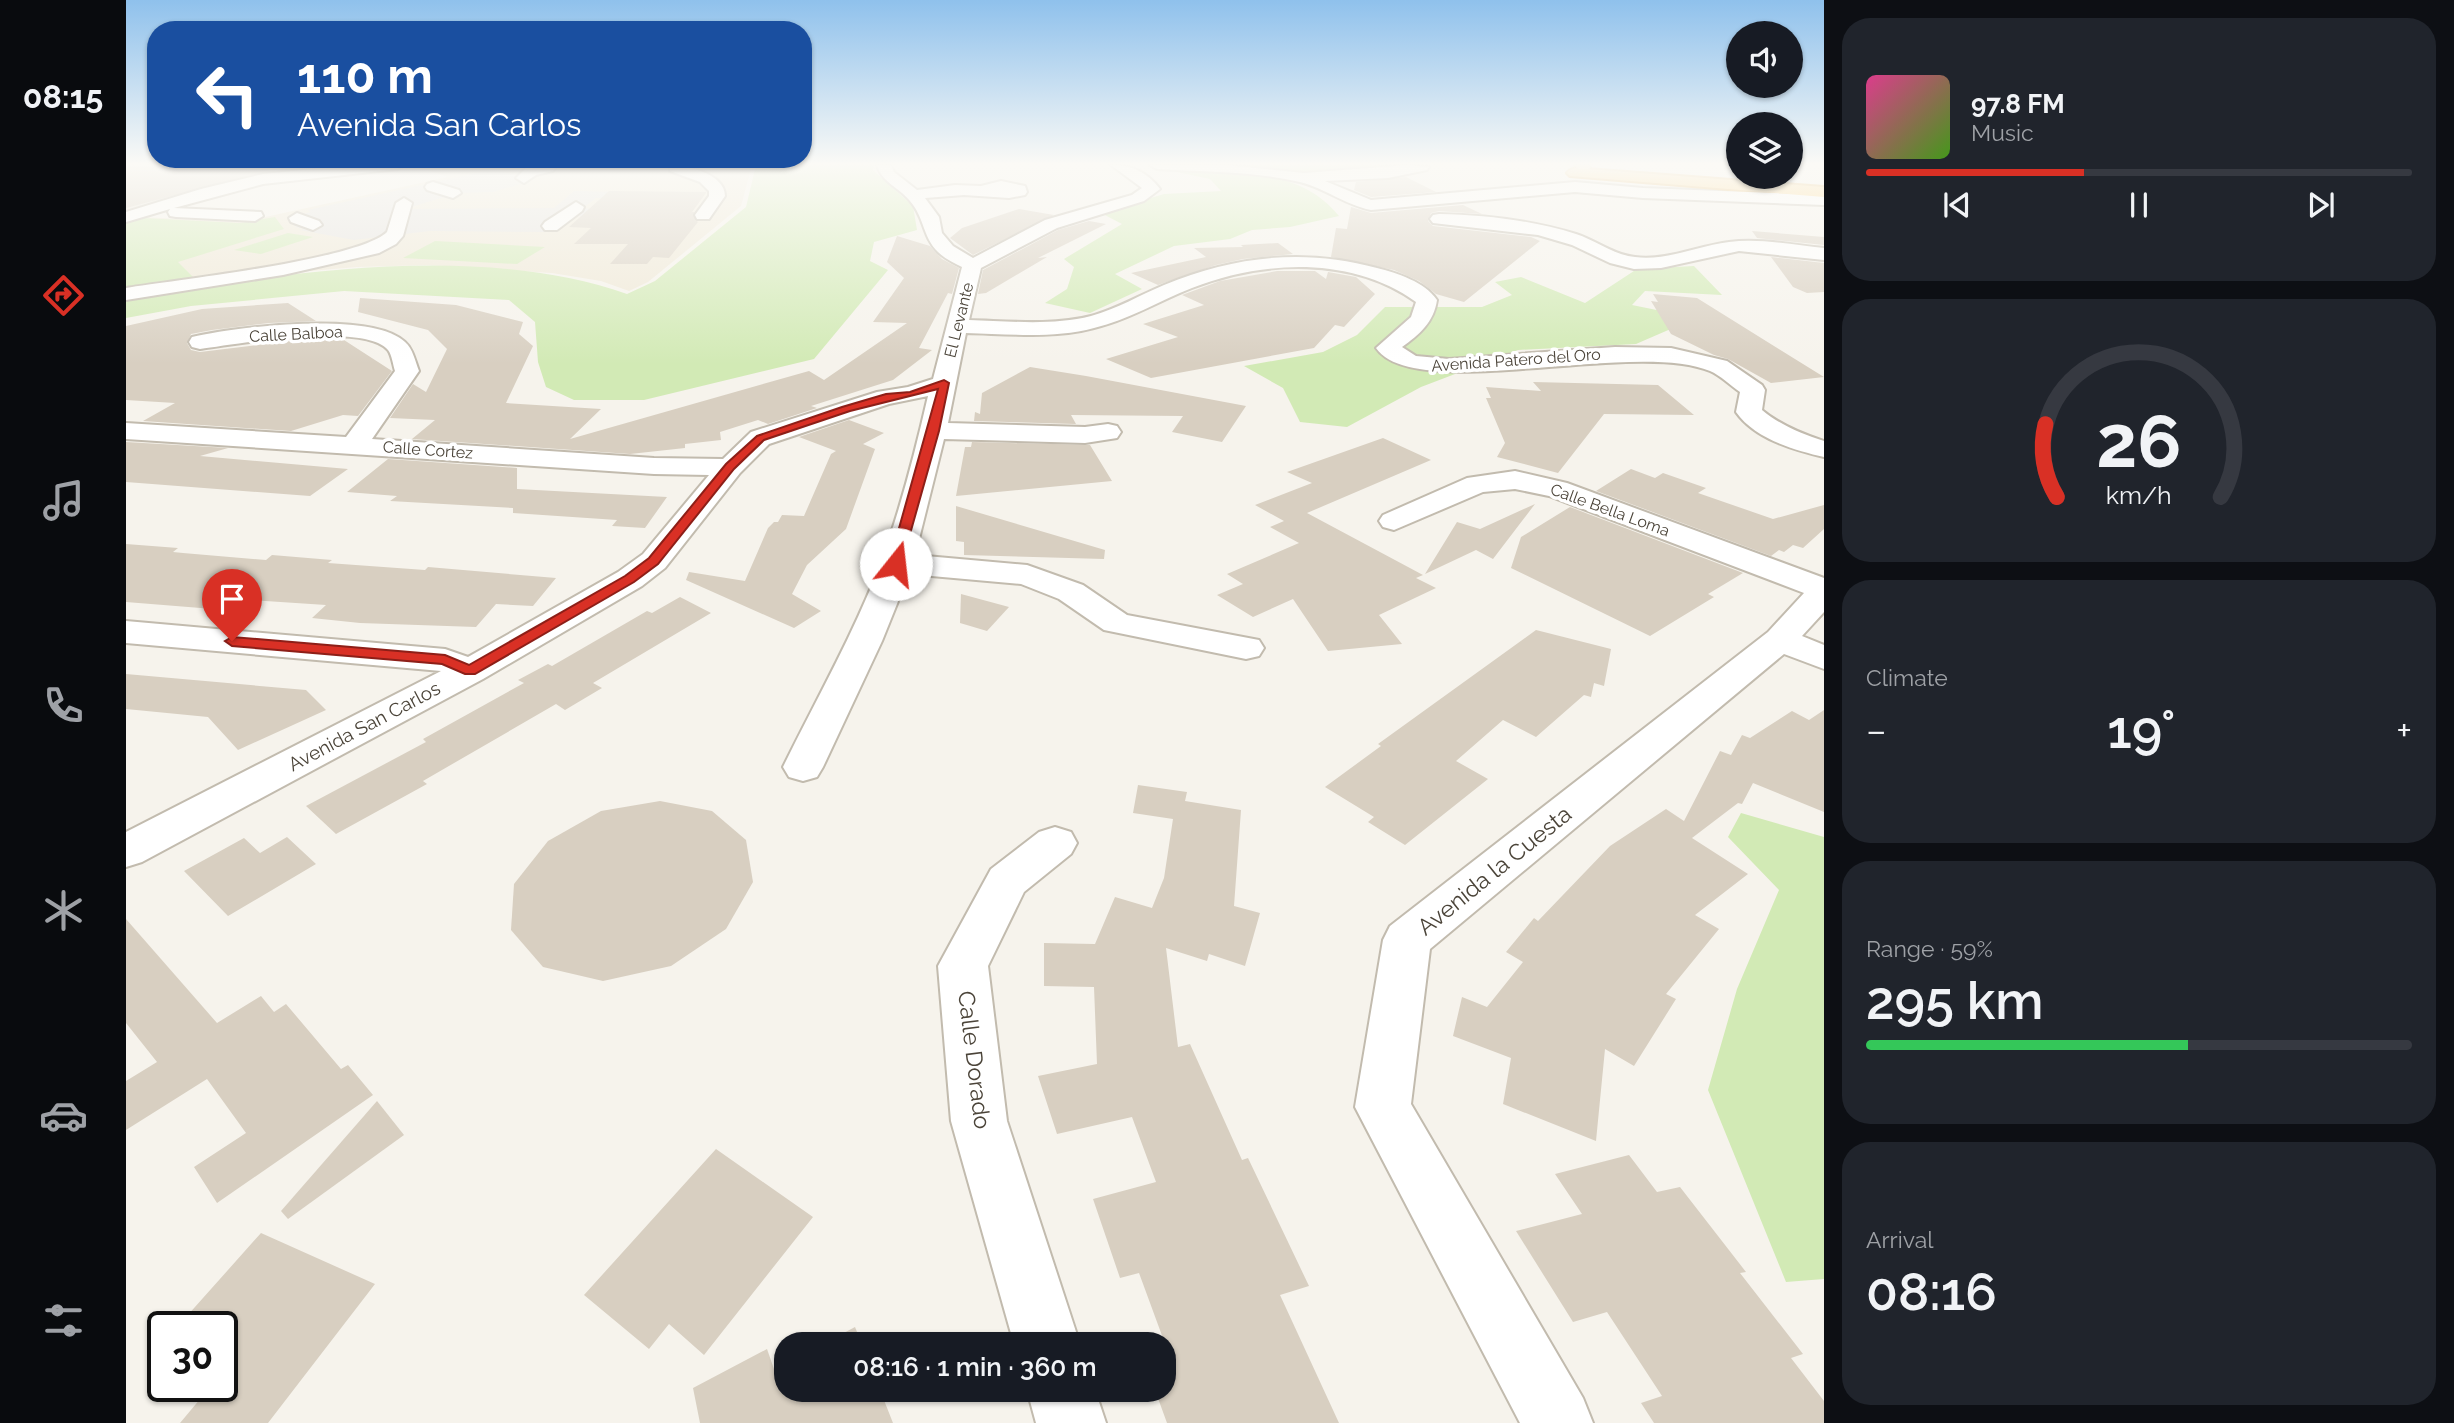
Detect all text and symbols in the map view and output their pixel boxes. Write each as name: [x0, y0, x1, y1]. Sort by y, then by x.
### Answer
map controls: [1726, 21, 1803, 189]
button: sound: [1726, 21, 1803, 98]
text: 110 m: [297, 47, 433, 104]
icon: left: [182, 49, 273, 140]
text: 08:15: [23, 78, 103, 115]
text: 97.8 FM: [1971, 89, 2065, 119]
text: Avenida San Carlos: [297, 106, 581, 143]
button: layers: [1726, 112, 1803, 189]
text: Music: [1971, 119, 2034, 146]
icon: previous: [1938, 186, 1976, 224]
icon: pause: [2120, 186, 2158, 224]
icon: next: [2302, 186, 2340, 224]
icon: directions: [39, 271, 88, 320]
street label: El Levante: [940, 280, 978, 360]
street label: Calle Balboa: [249, 322, 343, 346]
street label: Avenida Patero del Oro: [1431, 345, 1601, 375]
text: 26: [2096, 399, 2182, 484]
street label: Calle Cortez: [382, 437, 474, 463]
icon: music: [39, 476, 88, 525]
text: km/h: [2106, 479, 2172, 509]
street label: Calle Bella Loma: [1548, 480, 1672, 540]
position arrow: [859, 527, 933, 601]
pin: [202, 569, 262, 641]
icon: arrive: [213, 580, 251, 618]
text: Climate: [1866, 664, 1948, 691]
street label: Avenida San Carlos: [284, 677, 444, 775]
icon: phone: [39, 681, 88, 730]
text: 19°: [2107, 699, 2175, 760]
text: −: [1866, 708, 1886, 753]
text: +: [2396, 708, 2412, 753]
street label: Avenida la Cuesta: [1412, 800, 1576, 940]
icon: climate: [39, 886, 88, 935]
text: Range · 59%: [1866, 935, 1993, 962]
text: 295 km: [1866, 970, 2043, 1031]
street label: Calle Dorado: [953, 989, 997, 1131]
icon: car: [39, 1091, 88, 1140]
text: Arrival: [1866, 1226, 1933, 1253]
text: 08:16: [1866, 1261, 1997, 1322]
icon: filters: [39, 1296, 88, 1345]
speed limit sign: 30: [147, 1311, 238, 1402]
text: 08:16 · 1 min · 360 m: [853, 1352, 1097, 1382]

